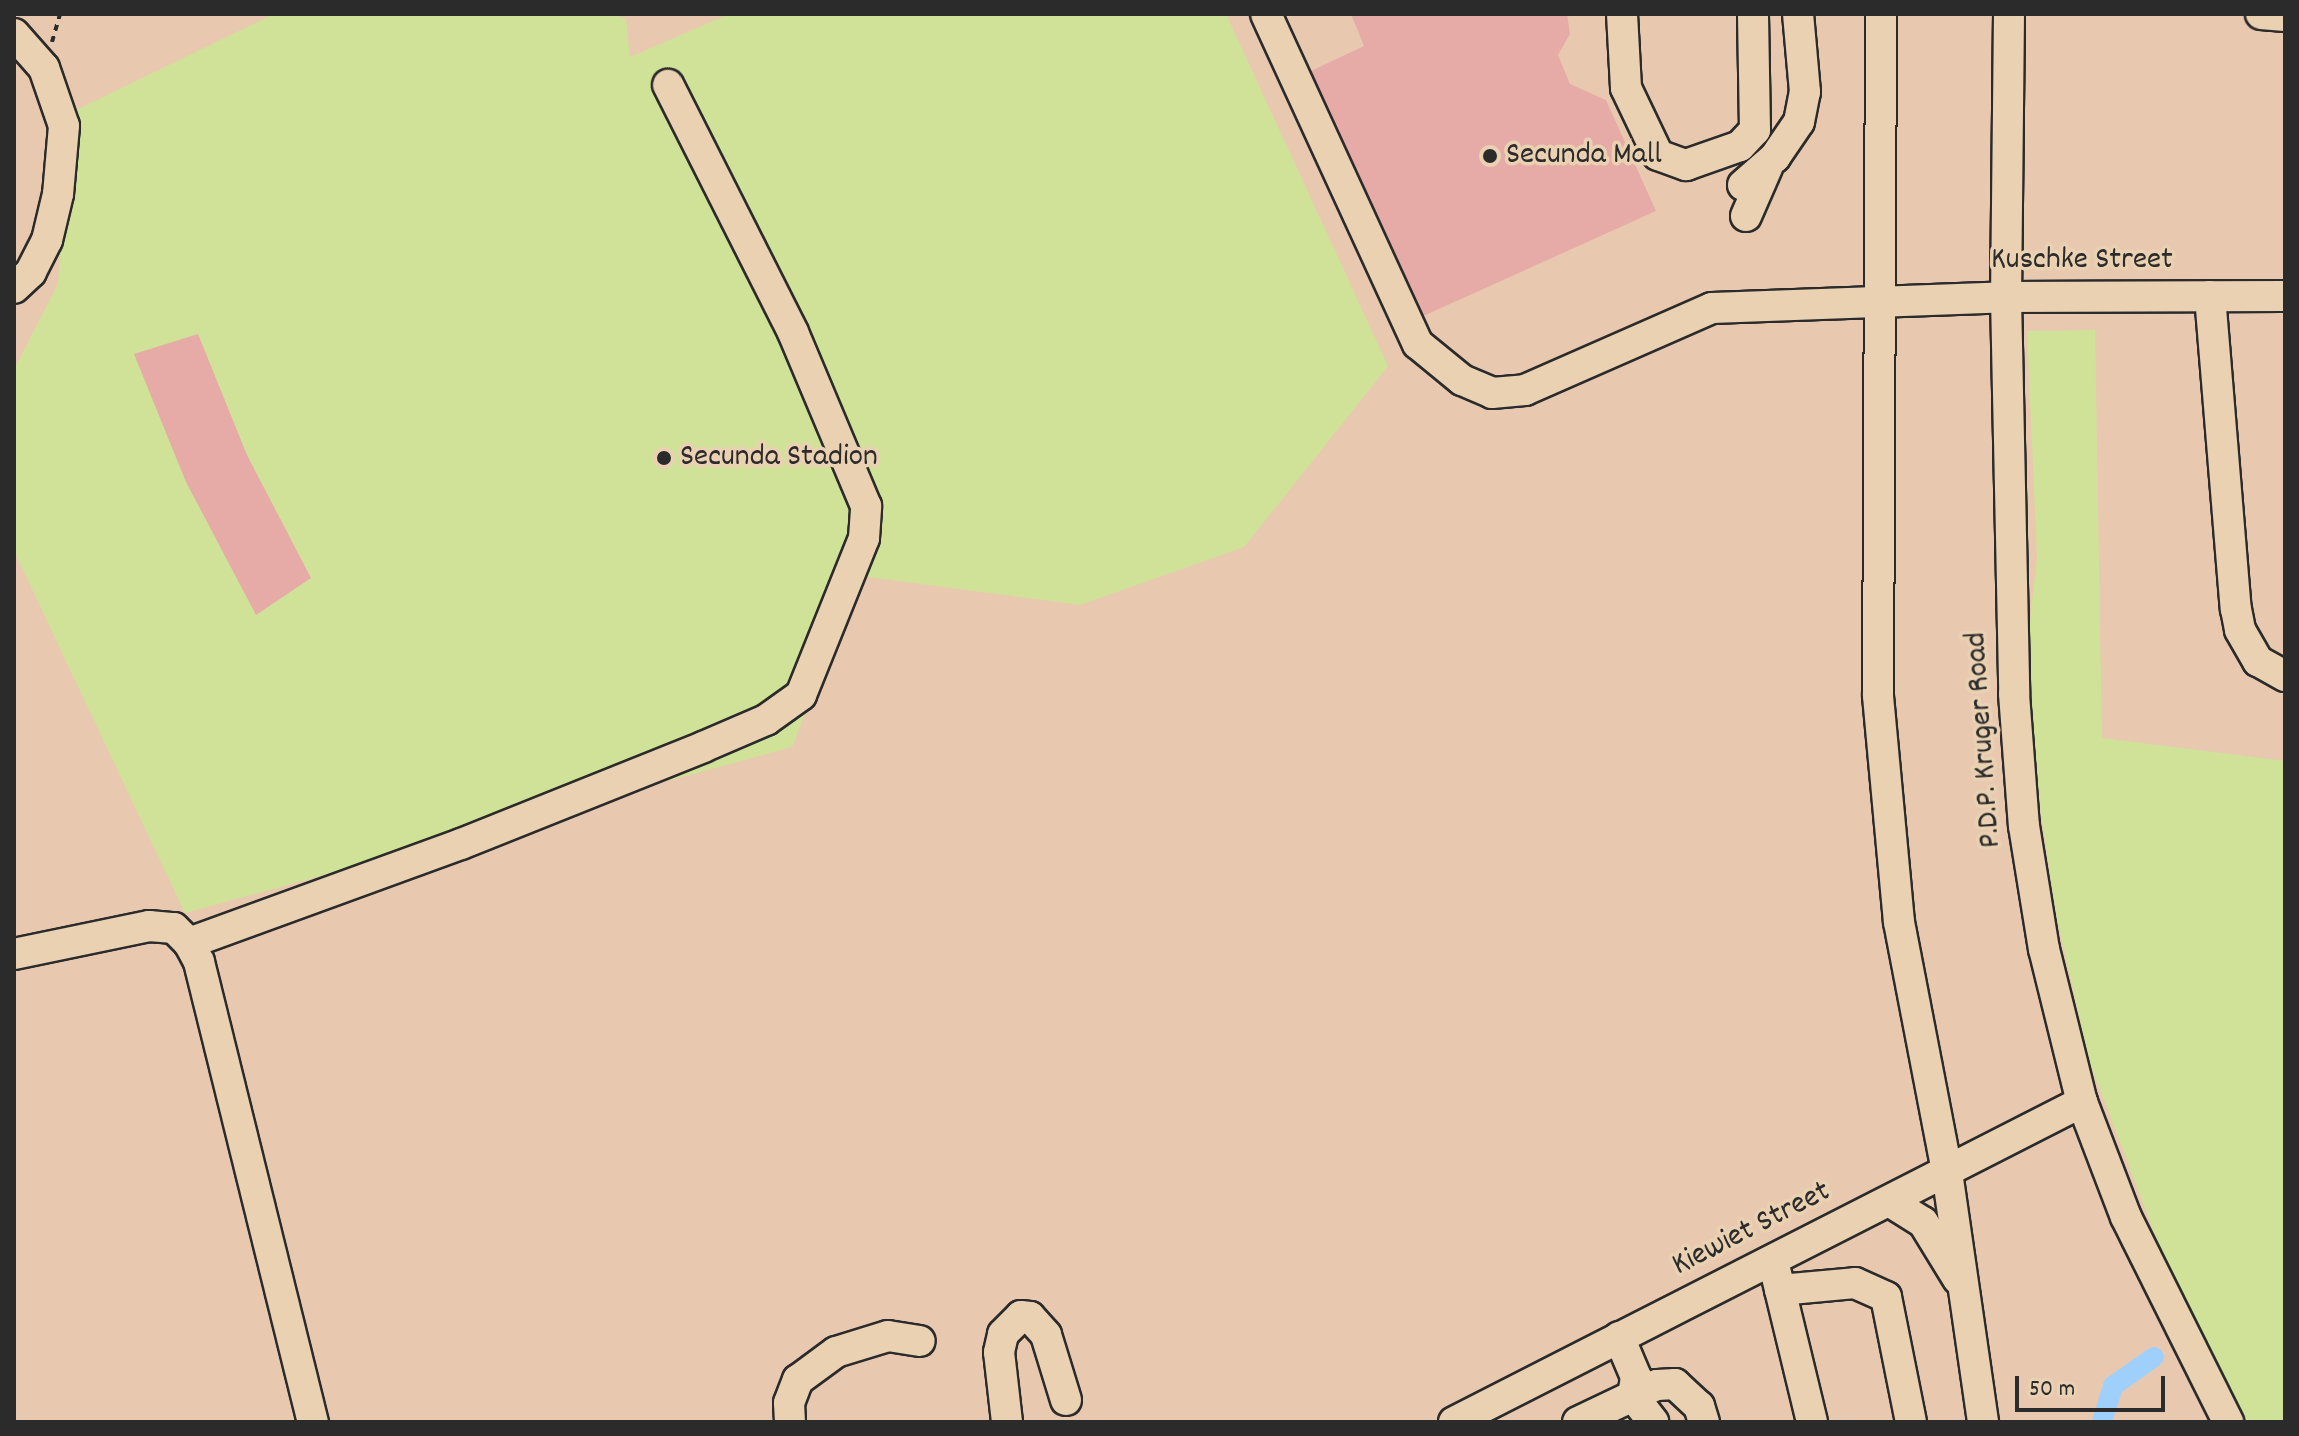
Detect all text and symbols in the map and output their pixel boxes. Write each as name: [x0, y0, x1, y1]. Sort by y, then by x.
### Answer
place label: Secunda Mall: [1506, 137, 1662, 175]
marker: Secunda Mall: [1481, 147, 1499, 165]
street label: Kuschke Street: [1991, 242, 2173, 280]
place label: Secunda Stadion: [680, 439, 878, 477]
marker: Secunda Stadion: [655, 449, 673, 467]
street label: P.D.P. Kruger Road: [1958, 631, 2012, 849]
street label: Kiewiet Street: [1667, 1174, 1837, 1286]
scale bar: [2019, 1360, 2169, 1410]
text: 50 m: [2029, 1373, 2075, 1407]

